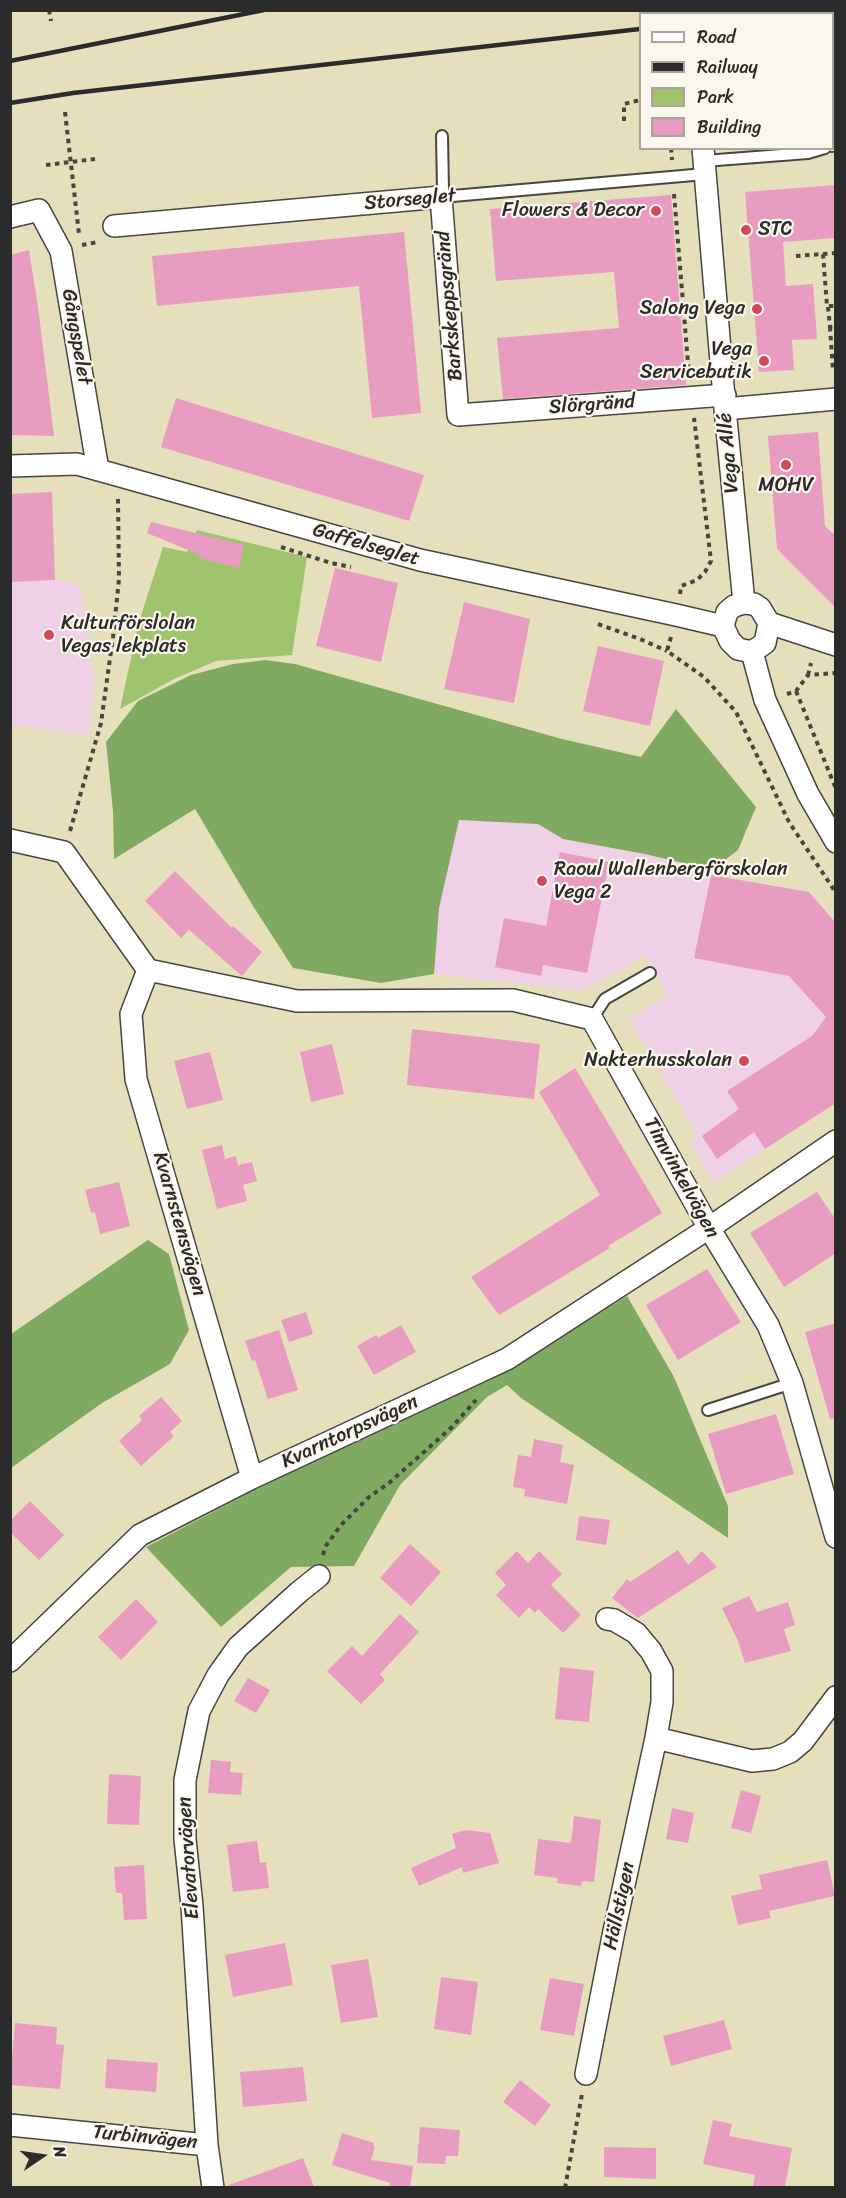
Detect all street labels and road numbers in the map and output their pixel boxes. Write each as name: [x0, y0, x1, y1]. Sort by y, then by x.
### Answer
street label: Storseglet: [363, 184, 457, 216]
street label: Barkskeppsgränd: [431, 230, 469, 382]
street label: Gångspelet: [56, 287, 96, 387]
street label: Slörgränd: [548, 390, 636, 420]
street label: Vega Allé: [714, 412, 744, 494]
street label: Gaffelseglet: [310, 518, 422, 572]
street label: Timvinkelvägen: [638, 1114, 724, 1242]
street label: Kvarnstensvägen: [147, 1149, 211, 1299]
street label: Kvarntorpsvägen: [278, 1390, 422, 1474]
street label: Elevatorvägen: [173, 1796, 205, 1920]
street label: Hällstigen: [599, 1860, 641, 1952]
street label: Turbinvägen: [91, 2121, 199, 2155]

